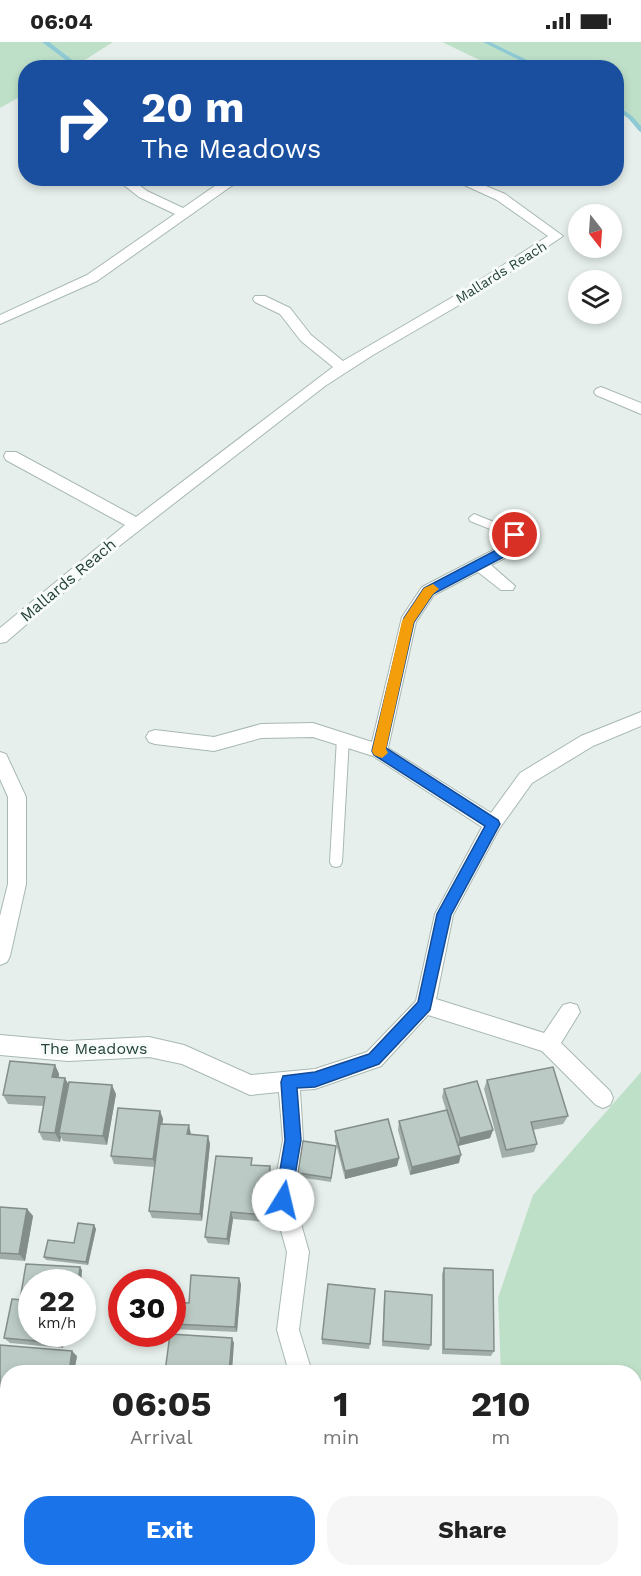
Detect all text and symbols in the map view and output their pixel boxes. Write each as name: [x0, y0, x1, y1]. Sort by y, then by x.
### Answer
text: 06:04: [30, 9, 93, 34]
text: 20 m: [141, 83, 245, 132]
icon: right: [42, 84, 120, 162]
text: The Meadows: [141, 133, 321, 165]
north arrow: [568, 204, 622, 258]
map controls: [568, 204, 622, 324]
street label: Mallards Reach: [453, 238, 549, 306]
button: layers: [568, 270, 622, 324]
pin: [489, 509, 540, 560]
icon: arrive: [498, 518, 531, 551]
street label: Mallards Reach: [16, 534, 120, 626]
street label: The Meadows: [41, 1039, 147, 1058]
position arrow: [251, 1168, 315, 1232]
speed limit sign: 30: [108, 1269, 186, 1347]
text: 22: [39, 1283, 75, 1318]
text: km/h: [38, 1314, 76, 1332]
text: 06:05: [111, 1383, 211, 1425]
text: 1: [333, 1383, 349, 1425]
text: 210: [471, 1383, 531, 1425]
text: Arrival: [130, 1425, 193, 1449]
text: min: [323, 1425, 359, 1449]
text: m: [491, 1425, 510, 1449]
button: Exit: [24, 1496, 315, 1565]
button: Share: [327, 1496, 618, 1565]

